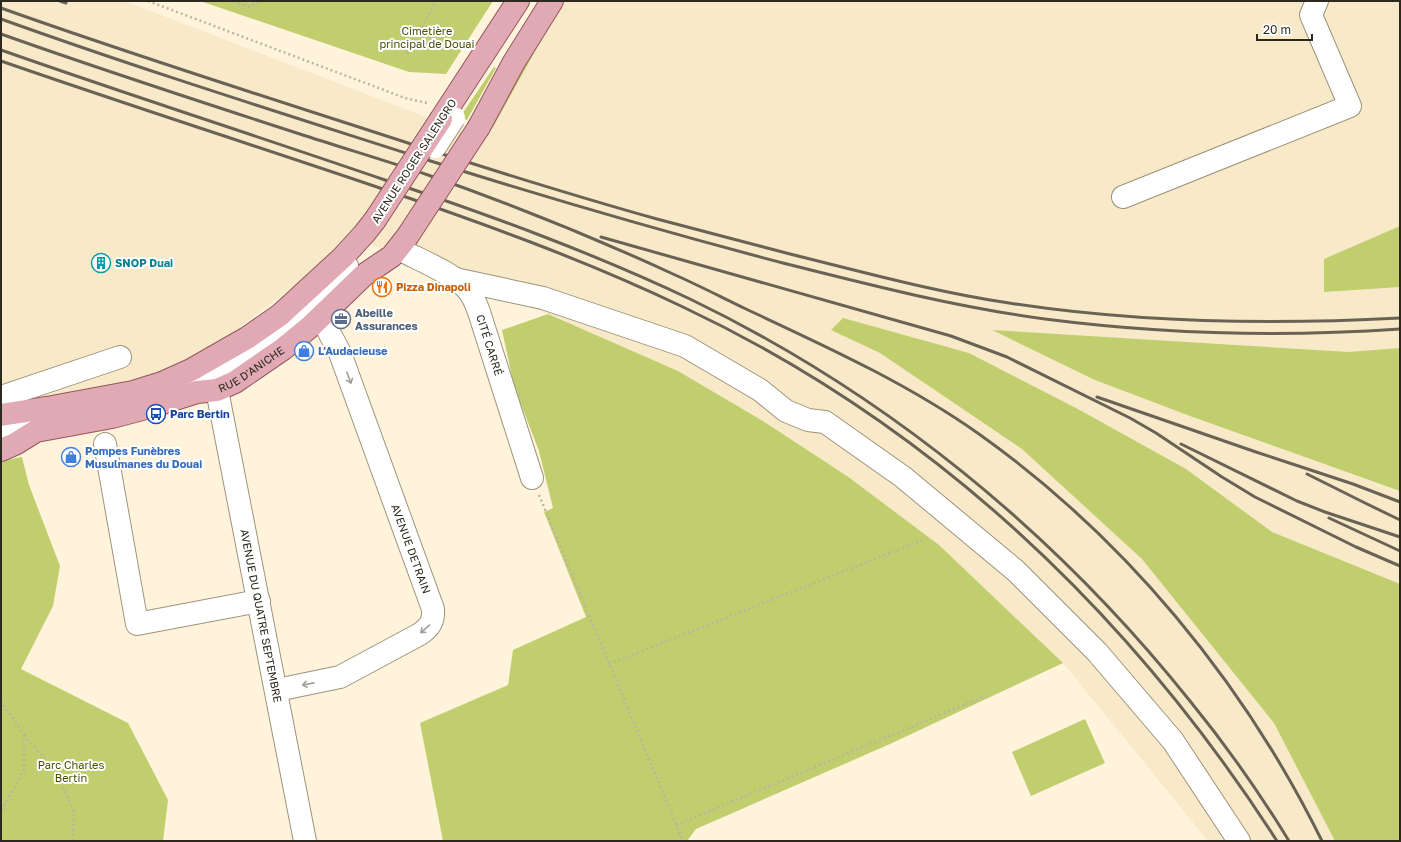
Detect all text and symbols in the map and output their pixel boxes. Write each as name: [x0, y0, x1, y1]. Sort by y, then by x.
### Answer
scale bar: [1257, 16, 1312, 42]
text: 20 m: [1263, 22, 1291, 37]
park label: Cimetière principal de Douai: [380, 24, 475, 50]
street label: AVENUE ROGER SALENGRO: [368, 96, 459, 225]
building icon: SNOP Duai: [90, 252, 112, 274]
place label: SNOP Duai: [115, 256, 173, 269]
restaurant icon: Pizza Dinapoli: [371, 276, 393, 298]
place label: Pizza Dinapoli: [396, 280, 471, 293]
place label: Abeille Assurances: [355, 306, 418, 332]
office icon: Abeille Assurances: [330, 308, 352, 330]
street label: CITÉ CARRÉ: [474, 313, 506, 377]
shop icon: L'Audacieuse: [293, 340, 315, 362]
street label: RUE D'ANICHE: [216, 343, 287, 395]
place label: L'Audacieuse: [318, 344, 388, 357]
one-way arrow: [345, 371, 353, 383]
bus stop icon: Parc Bertin: [145, 403, 167, 425]
place label: Parc Bertin: [170, 407, 230, 420]
place label: Pompes Funèbres Musulmanes du Douai: [85, 444, 202, 470]
shop icon: Pompes Funèbres Musulmanes du Douai: [60, 446, 82, 468]
street label: AVENUE DETRAIN: [389, 502, 434, 595]
street label: AVENUE DU QUATRE SEPTEMBRE: [238, 528, 285, 704]
one-way arrow: [419, 625, 430, 634]
one-way arrow: [302, 680, 315, 688]
park label: Parc Charles Bertin: [38, 758, 104, 784]

